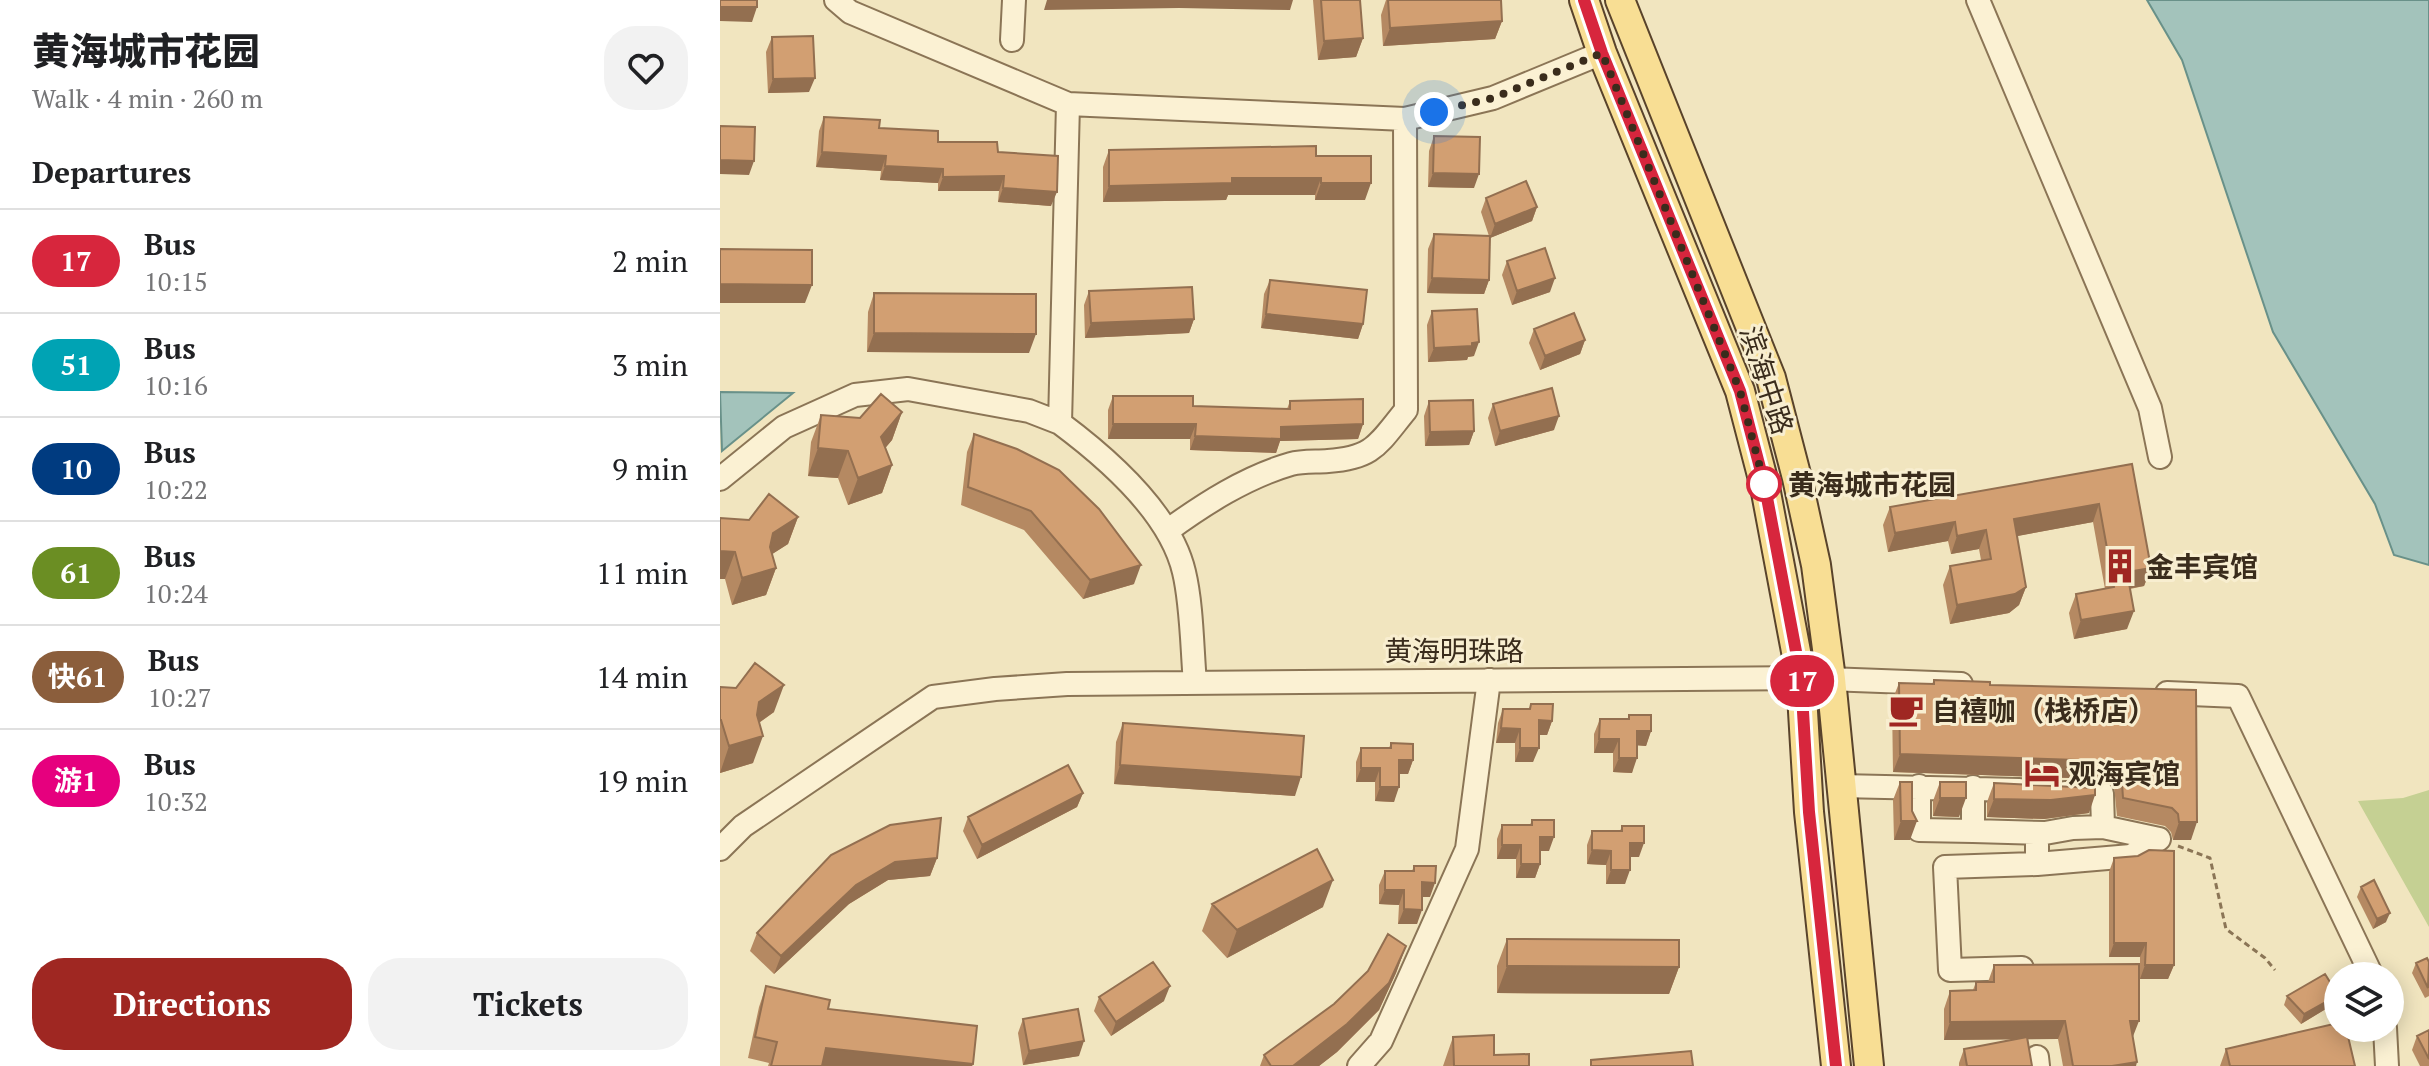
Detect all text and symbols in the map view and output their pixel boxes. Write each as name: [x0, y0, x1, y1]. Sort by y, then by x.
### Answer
text: 黄海城市花园: [32, 26, 260, 76]
button: heart: [604, 26, 688, 110]
text: Walk · 4 min · 260 m: [32, 81, 263, 115]
your location: [1414, 92, 1454, 132]
text: Departures: [32, 152, 191, 192]
text: Bus: [144, 224, 196, 264]
text: 2 min: [612, 241, 688, 281]
text: 17: [60, 242, 92, 279]
text: 10:15: [144, 264, 208, 298]
street label: 滨海中路: [1732, 321, 1802, 439]
text: Bus: [144, 328, 196, 368]
text: 3 min: [612, 345, 688, 385]
text: 51: [60, 346, 92, 383]
text: 10:16: [144, 368, 208, 402]
text: Bus: [144, 432, 196, 472]
text: 9 min: [612, 449, 688, 489]
text: 10: [60, 450, 92, 487]
place label: 黄海城市花园: [1788, 466, 1956, 503]
marker: 黄海城市花园: [1747, 467, 1781, 501]
text: 10:22: [144, 472, 208, 506]
text: Bus: [144, 536, 196, 576]
building icon: 金丰宾馆: [2101, 547, 2139, 585]
place label: 金丰宾馆: [2146, 548, 2258, 585]
text: 11 min: [596, 553, 688, 593]
text: 61: [60, 554, 92, 591]
text: 10:24: [144, 576, 208, 610]
street label: 黄海明珠路: [1384, 632, 1524, 669]
text: Bus: [148, 640, 199, 680]
line badge: 17: [1766, 655, 1838, 707]
text: 14 min: [596, 657, 688, 697]
text: 快61: [48, 658, 108, 695]
text: 17: [1786, 662, 1818, 699]
text: 10:27: [148, 680, 212, 714]
cafe icon: 自禧咖（栈桥店）: [1887, 691, 1925, 729]
place label: 自禧咖（栈桥店）: [1932, 692, 2156, 729]
text: Bus: [144, 744, 196, 784]
hotel icon: 观海宾馆: [2023, 754, 2061, 792]
place label: 观海宾馆: [2068, 755, 2180, 792]
text: 19 min: [596, 761, 688, 801]
text: 游1: [54, 762, 98, 799]
text: 10:32: [144, 784, 208, 818]
button: Directions: [32, 958, 352, 1050]
button: Tickets: [368, 958, 688, 1050]
map controls: [2324, 962, 2404, 1042]
button: layers: [2324, 962, 2404, 1042]

